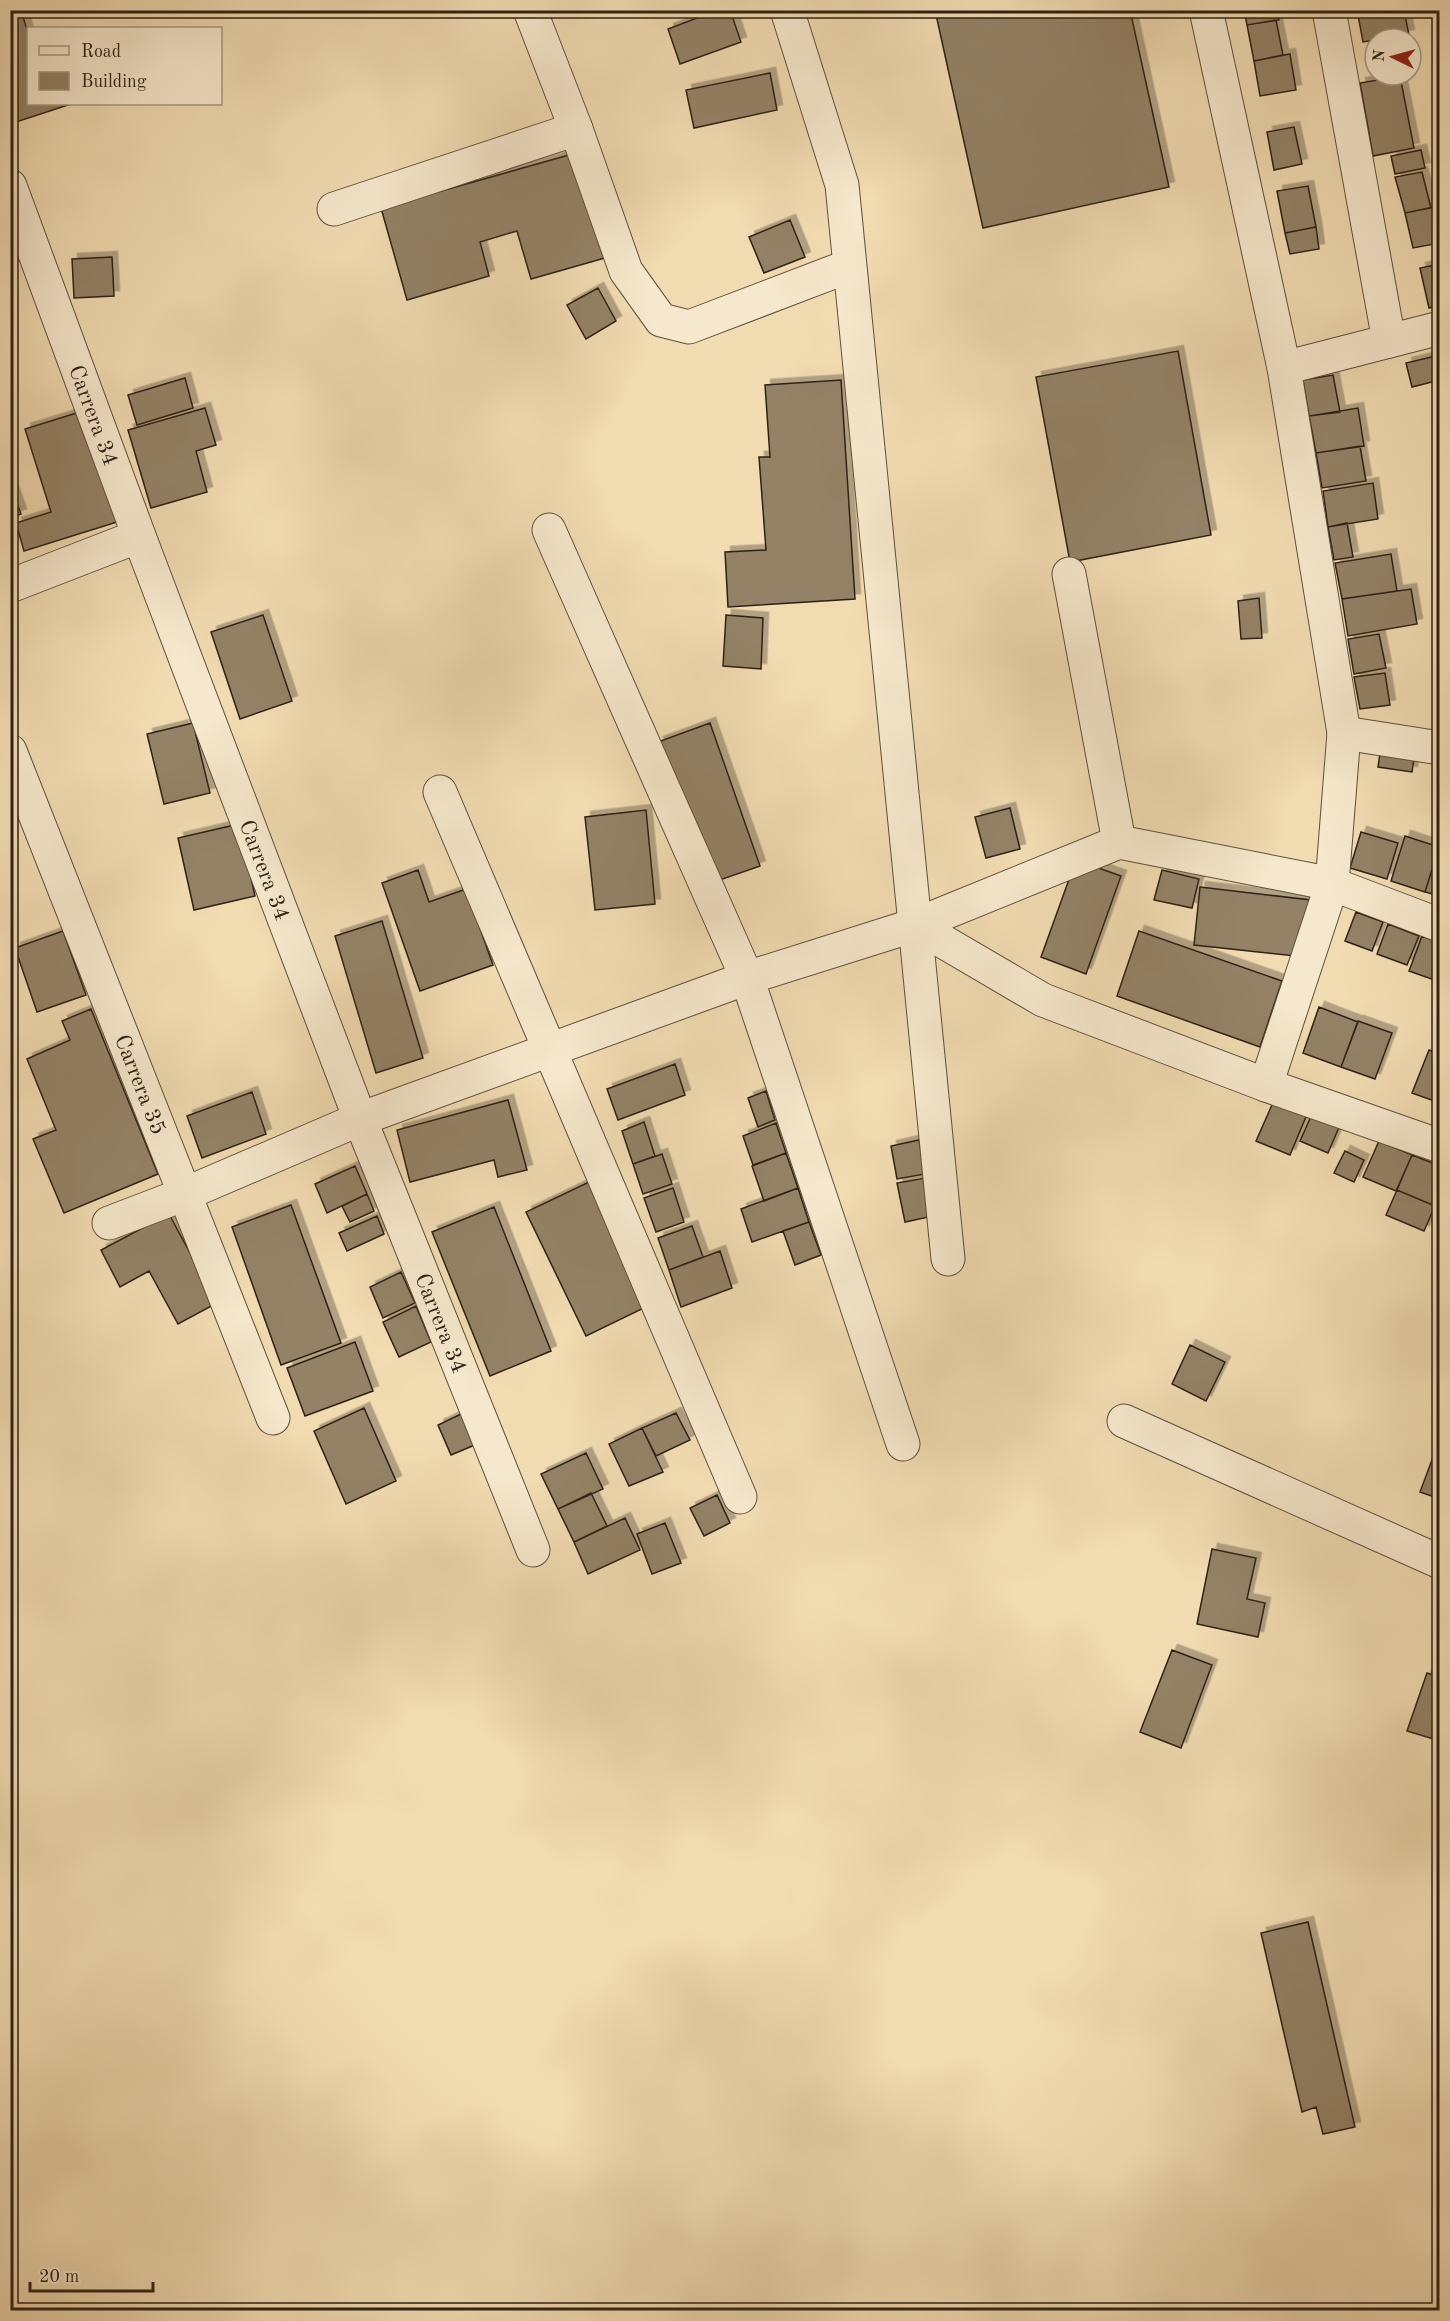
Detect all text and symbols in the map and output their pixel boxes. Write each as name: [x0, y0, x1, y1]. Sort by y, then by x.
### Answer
legend: [27, 27, 222, 105]
north arrow: [1363, 27, 1423, 87]
text: Road: [81, 43, 121, 61]
text: N: [1372, 48, 1389, 63]
text: Building: [81, 73, 147, 91]
street label: Carrera 34: [64, 362, 121, 469]
street label: Carrera 34: [235, 817, 293, 924]
street label: Carrera 35: [110, 1032, 169, 1138]
street label: Carrera 34: [410, 1270, 470, 1376]
scale bar: [30, 2255, 153, 2293]
text: 20 m: [39, 2268, 79, 2286]

